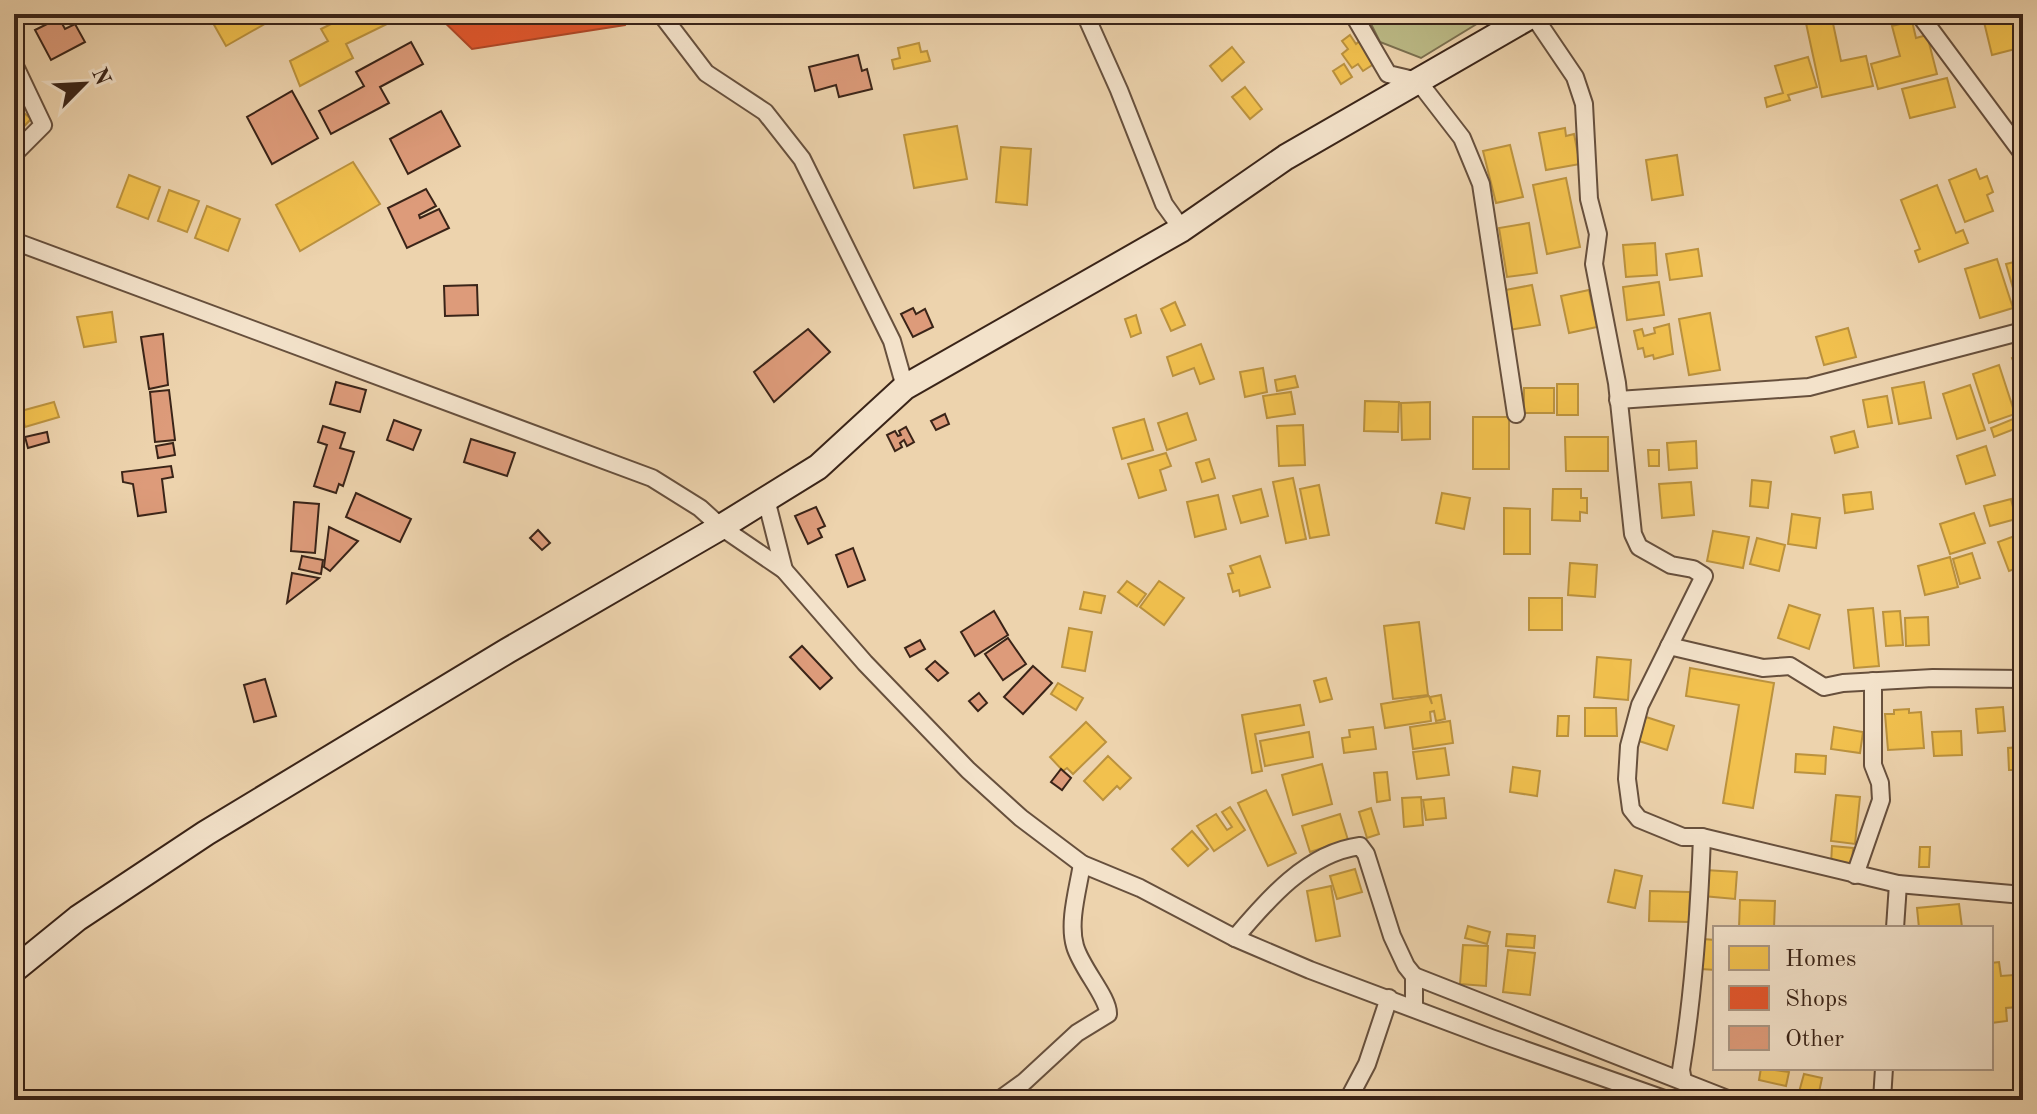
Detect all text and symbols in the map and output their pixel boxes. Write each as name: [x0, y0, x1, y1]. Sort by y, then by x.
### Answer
north arrow: [44, 44, 124, 124]
text: N: [87, 65, 114, 89]
legend: [1713, 926, 1993, 1070]
text: Homes: [1785, 948, 1856, 972]
text: Shops: [1785, 988, 1848, 1012]
text: Other: [1785, 1028, 1844, 1052]

